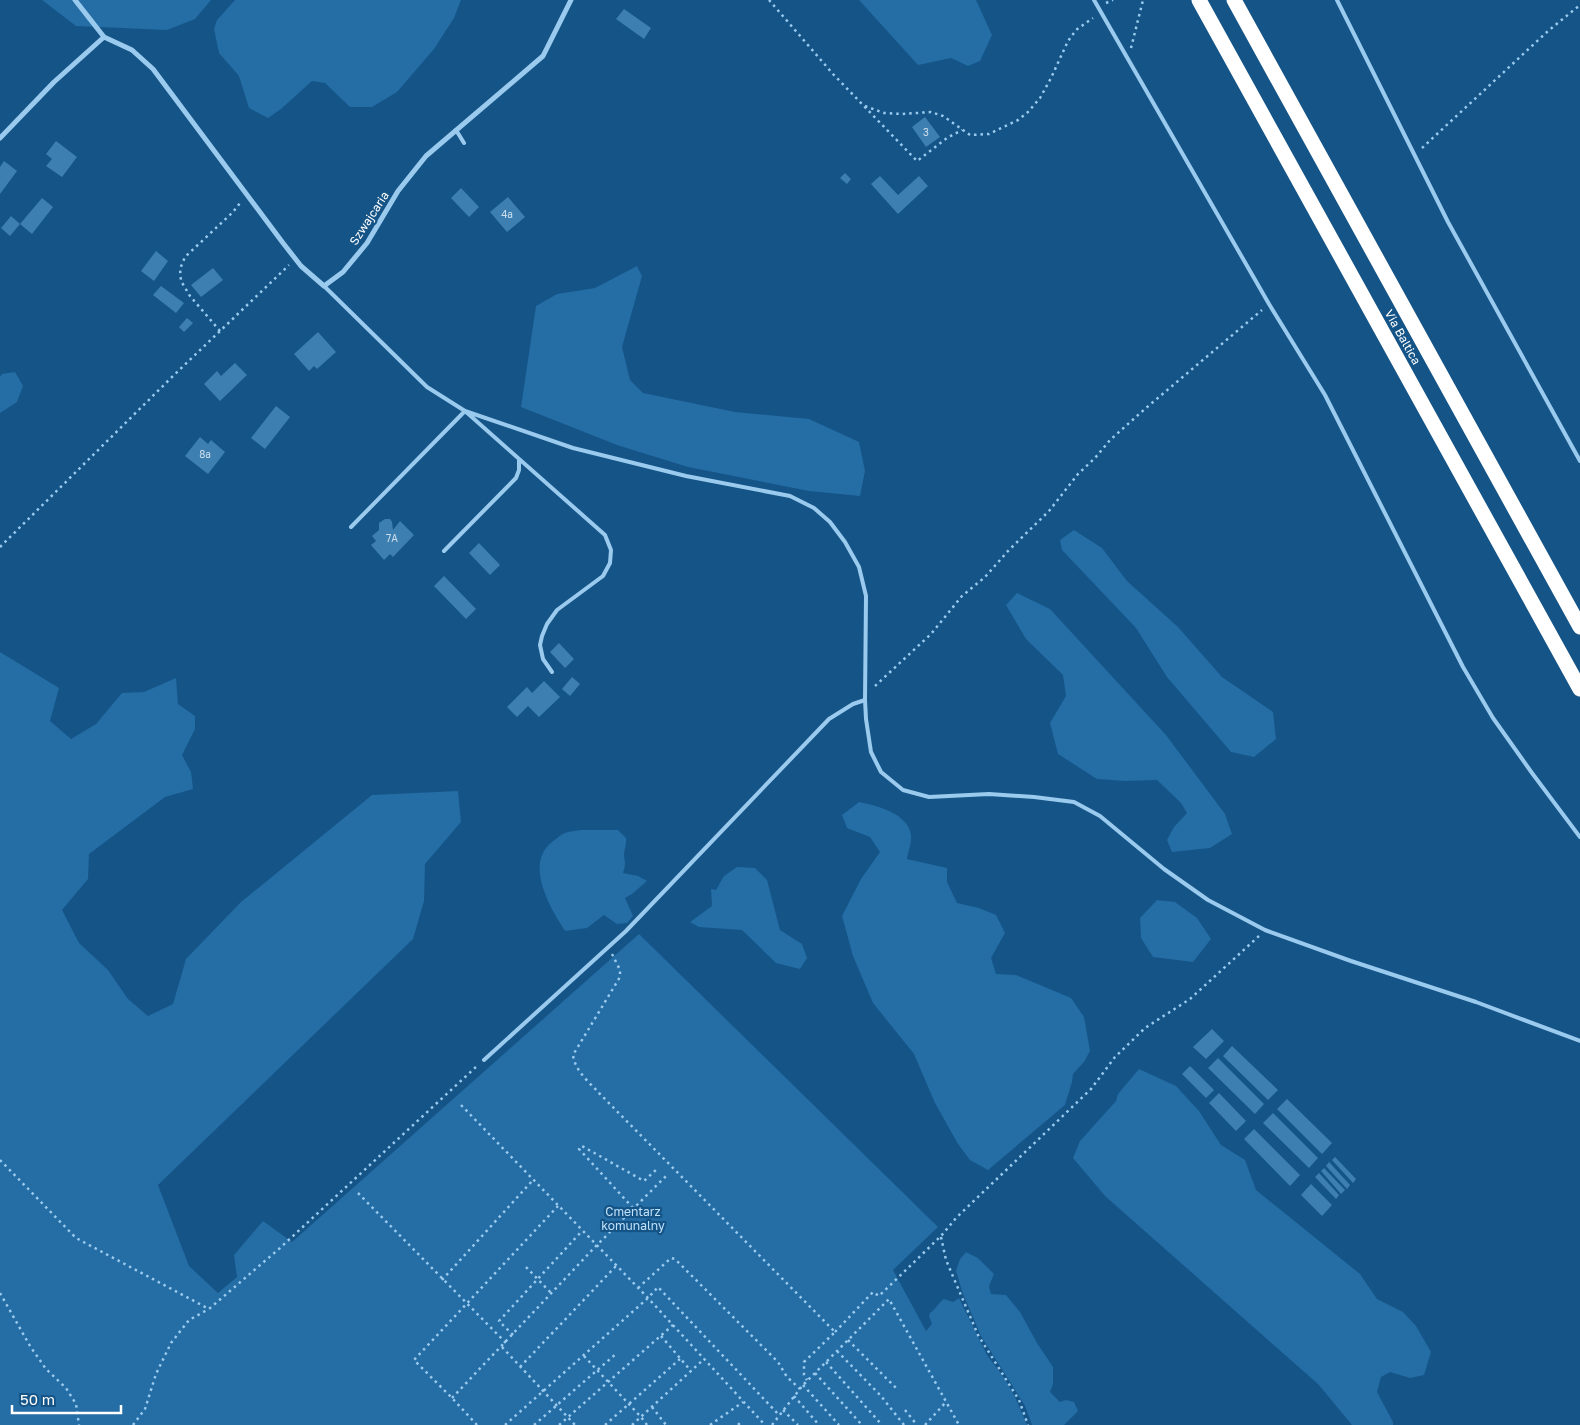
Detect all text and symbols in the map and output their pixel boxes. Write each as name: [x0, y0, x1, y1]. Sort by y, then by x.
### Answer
house number: 3: [923, 126, 929, 138]
street label: Szwajcaria: [346, 188, 392, 248]
house number: 4a: [501, 208, 513, 220]
street label: Via Baltica: [1382, 307, 1424, 367]
house number: 8a: [199, 448, 211, 460]
house number: 7A: [386, 532, 398, 544]
park label: Cmentarz komunalny: [601, 1204, 665, 1233]
scale bar: [12, 1382, 121, 1414]
text: 50 m: [20, 1390, 55, 1408]

